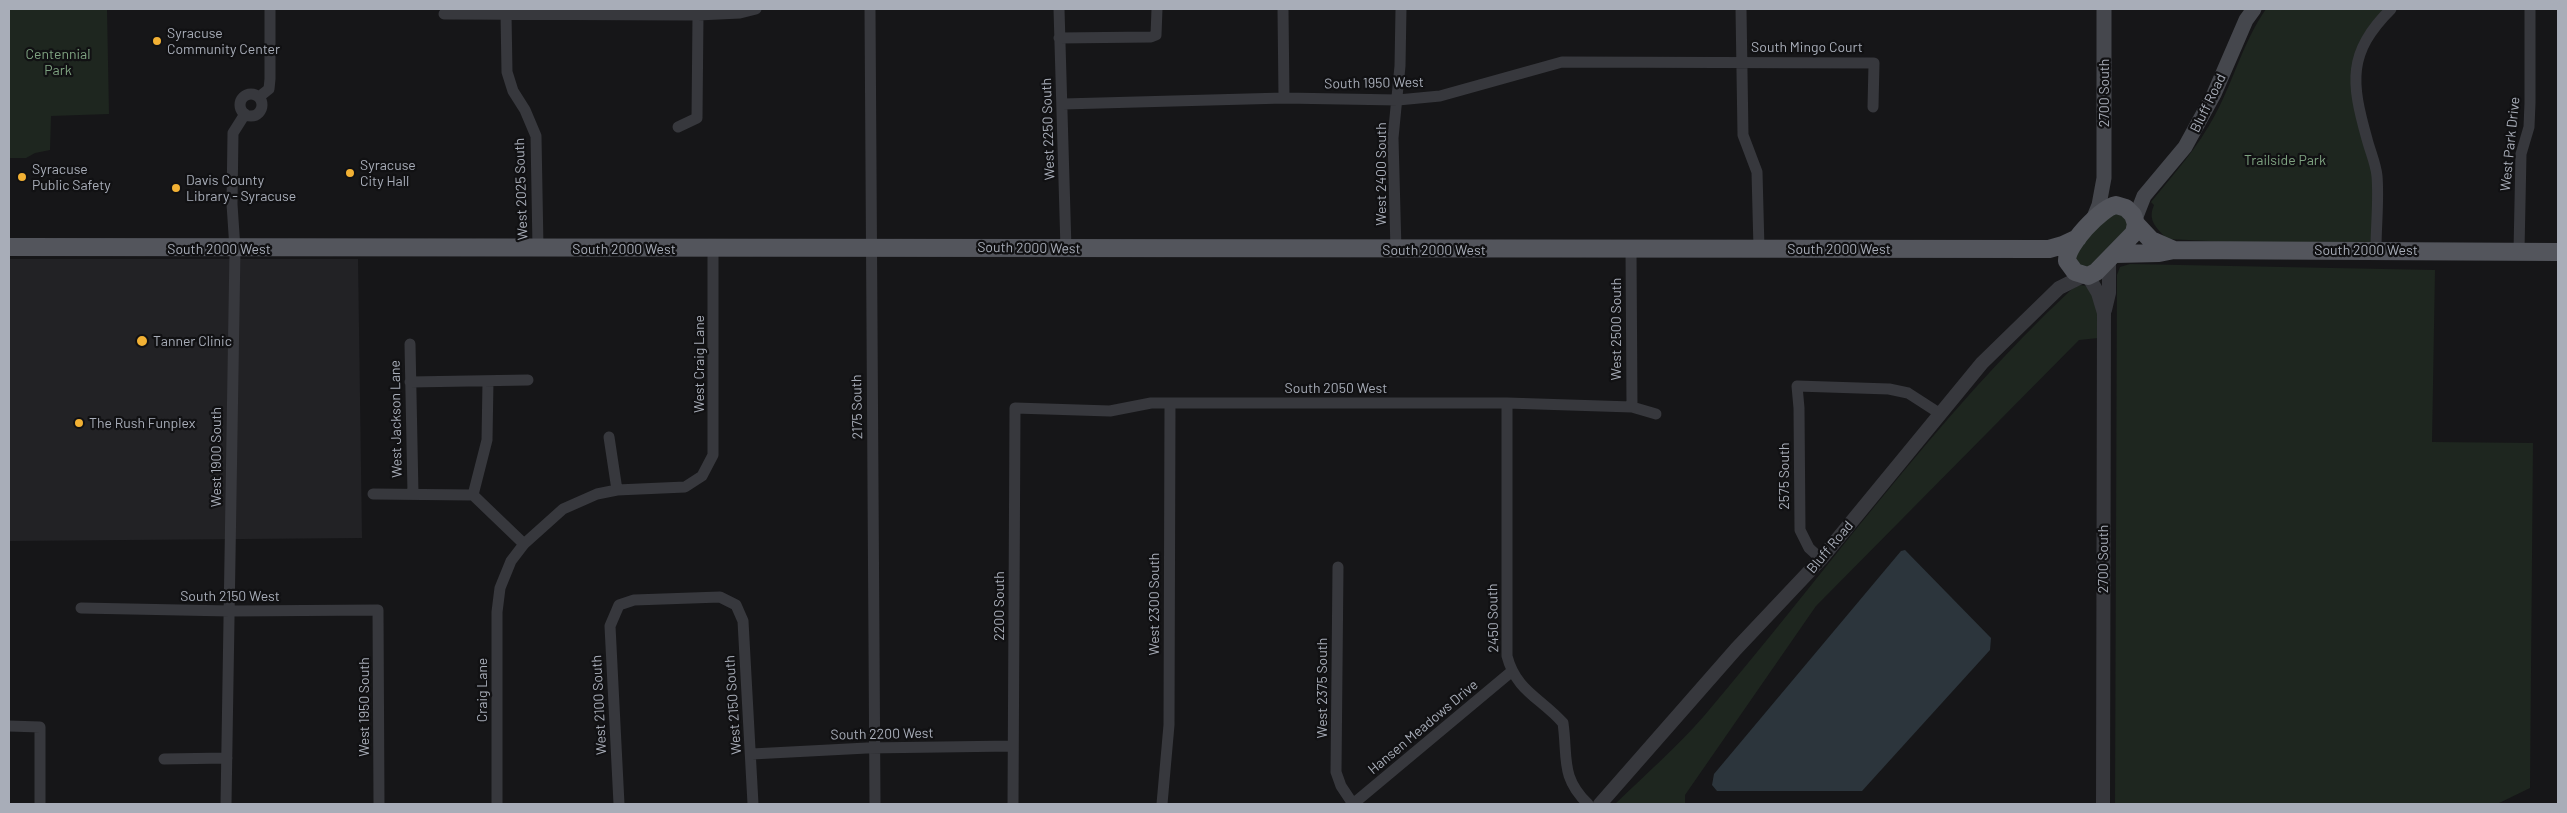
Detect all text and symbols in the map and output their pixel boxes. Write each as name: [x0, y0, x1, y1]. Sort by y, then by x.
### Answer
place label: Syracuse Community Center: [167, 25, 280, 58]
marker: Syracuse Community Center: [151, 35, 163, 47]
street label: South Mingo Court: [1751, 39, 1863, 55]
park label: Centennial Park: [26, 46, 90, 78]
street label: 2700 South: [2096, 59, 2112, 127]
street label: Bluff Road: [2187, 71, 2229, 135]
street label: South 1950 West: [1324, 74, 1424, 92]
street label: West 2250 South: [1038, 78, 1058, 180]
street label: West Park Drive: [2497, 96, 2523, 192]
street label: West 2400 South: [1373, 122, 1389, 226]
street label: West 2025 South: [511, 138, 531, 240]
park label: Trailside Park: [2244, 152, 2326, 168]
place label: Syracuse City Hall: [360, 157, 416, 190]
place label: Syracuse Public Safety: [32, 161, 111, 193]
marker: Syracuse City Hall: [344, 167, 356, 179]
marker: Syracuse Public Safety: [16, 171, 28, 183]
place label: Davis County Library - Syracuse: [186, 172, 296, 204]
marker: Davis County Library - Syracuse: [170, 182, 182, 194]
street label: South 2000 West: [977, 239, 1081, 257]
street label: South 2000 West: [167, 241, 271, 257]
street label: South 2000 West: [572, 241, 676, 257]
street label: South 2000 West: [1787, 241, 1891, 257]
street label: South 2000 West: [1382, 242, 1486, 258]
street label: South 2000 West: [2314, 242, 2418, 258]
street label: West 2500 South: [1608, 278, 1624, 380]
street label: West Craig Lane: [691, 315, 707, 413]
place label: Tanner Clinic: [153, 333, 232, 349]
marker: Tanner Clinic: [135, 334, 149, 348]
street label: West Jackson Lane: [387, 360, 405, 478]
street label: 2175 South: [848, 374, 866, 440]
street label: South 2050 West: [1285, 380, 1387, 396]
street label: West 1900 South: [208, 407, 224, 507]
place label: The Rush Funplex: [89, 415, 196, 431]
marker: The Rush Funplex: [73, 417, 85, 429]
street label: 2575 South: [1776, 442, 1792, 510]
street label: Bluff Road: [1803, 517, 1857, 577]
street label: 2700 South: [2095, 525, 2111, 593]
street label: West 2300 South: [1146, 553, 1162, 655]
street label: 2200 South: [991, 571, 1007, 641]
street label: 2450 South: [1484, 583, 1502, 653]
street label: South 2150 West: [180, 588, 280, 604]
street label: West 2375 South: [1314, 638, 1330, 738]
street label: West 2100 South: [588, 654, 610, 756]
street label: West 2150 South: [721, 655, 745, 755]
street label: West 1950 South: [356, 657, 372, 757]
street label: Craig Lane: [474, 658, 490, 722]
street label: Hansen Meadows Drive: [1365, 676, 1481, 778]
street label: South 2200 West: [830, 725, 934, 743]

